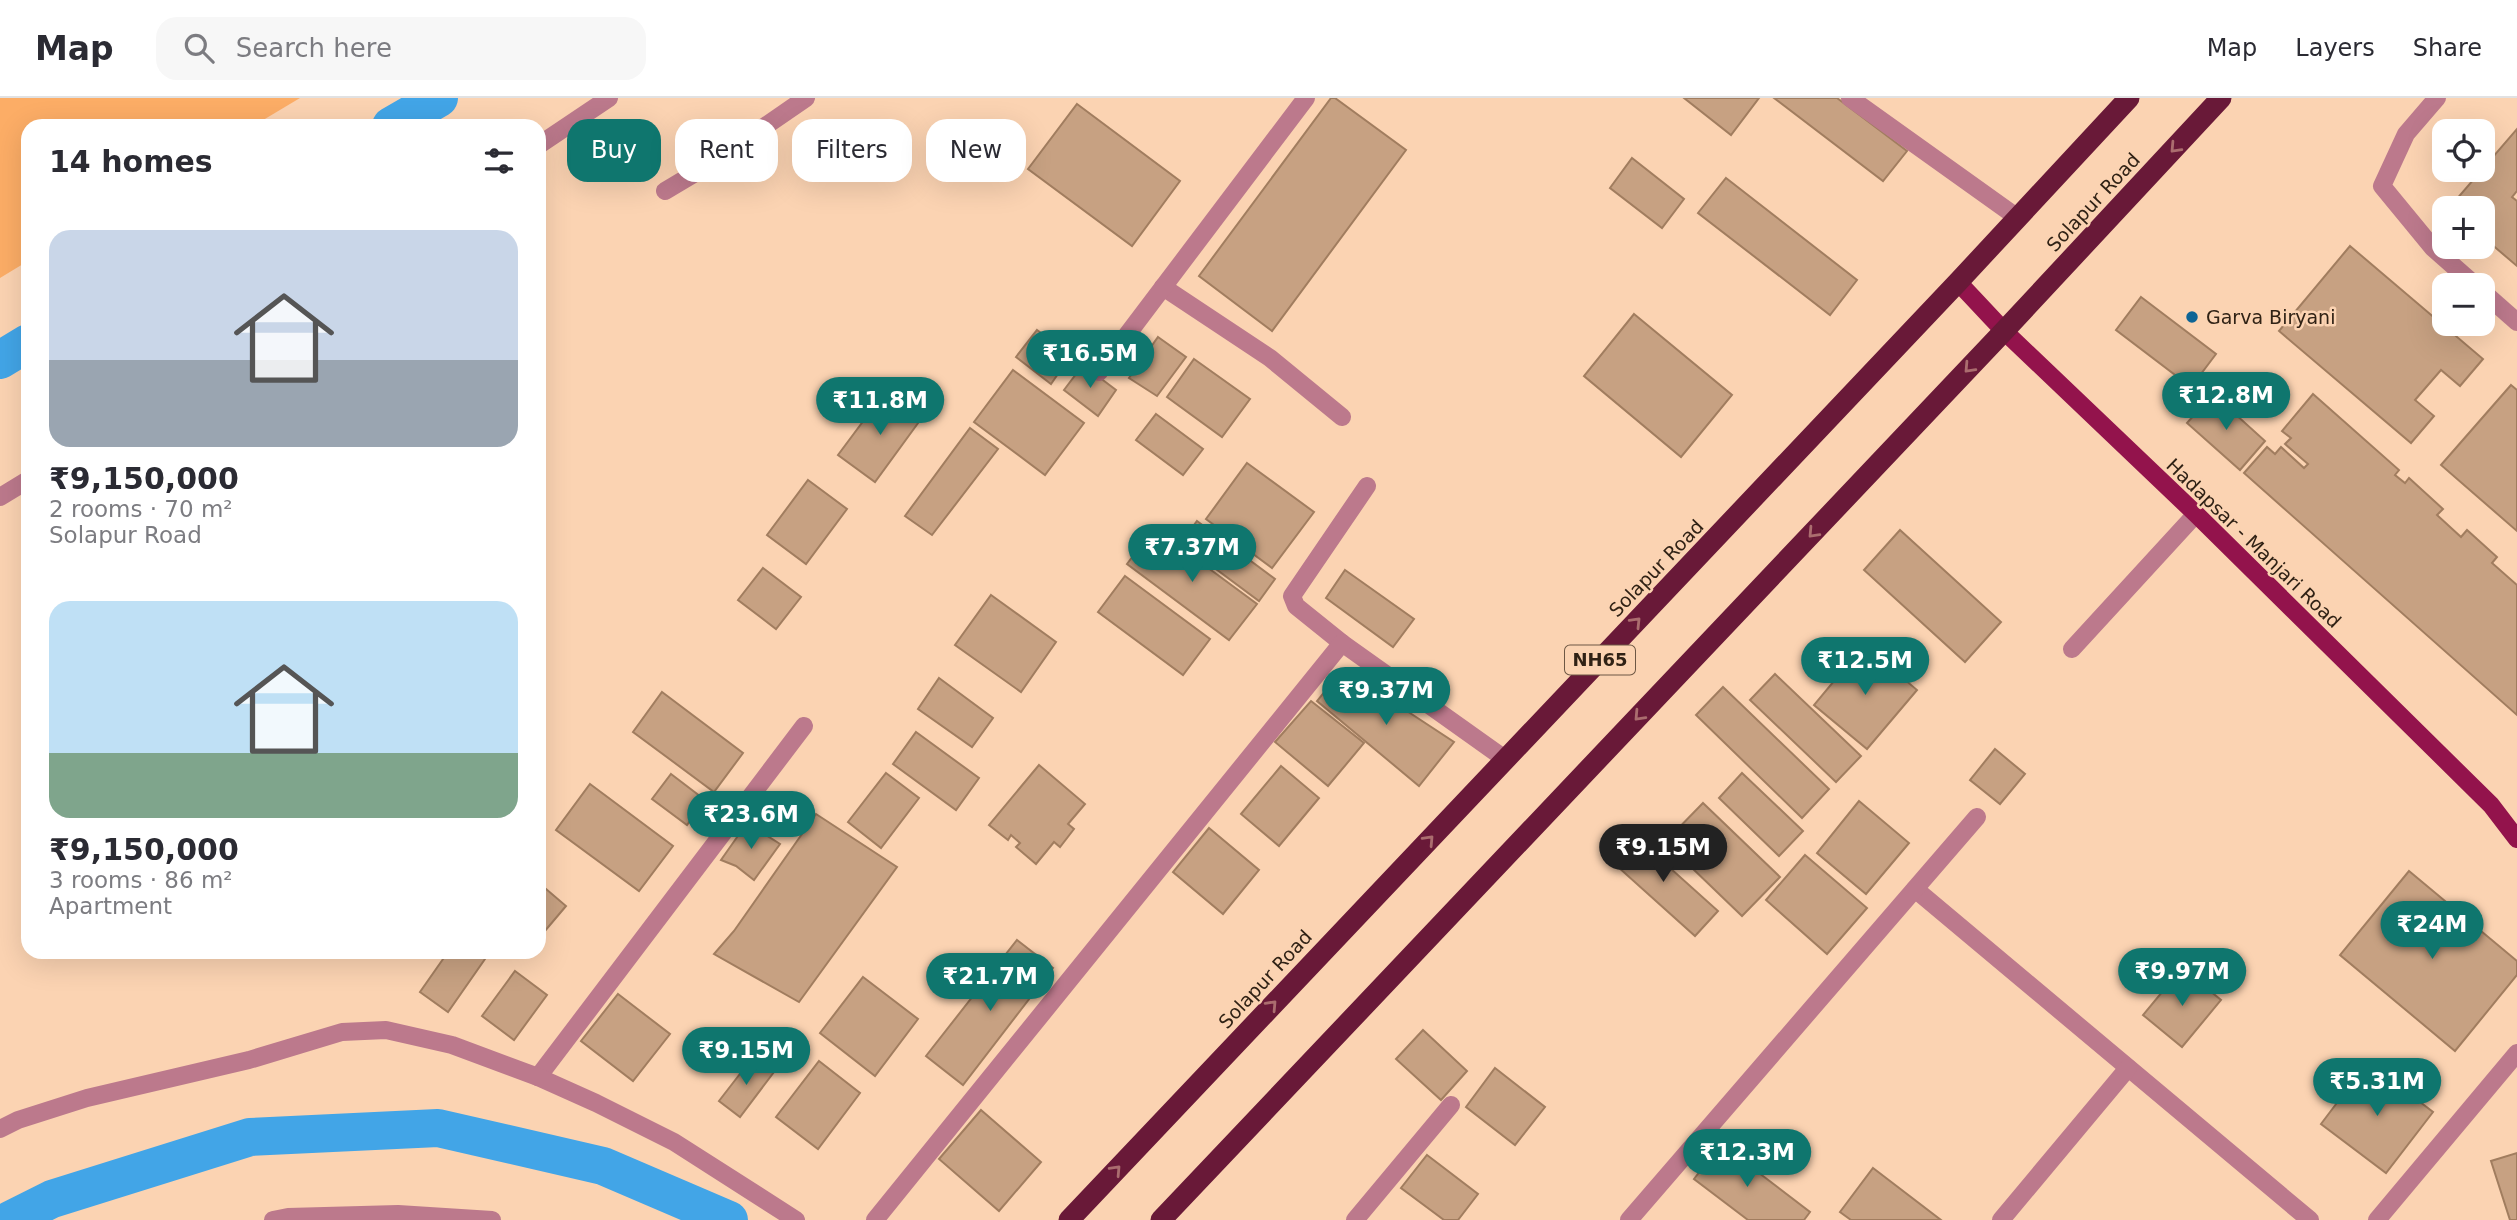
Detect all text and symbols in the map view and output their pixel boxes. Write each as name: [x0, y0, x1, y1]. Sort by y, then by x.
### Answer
search box: [156, 17, 646, 80]
text: Map: [35, 29, 114, 68]
icon: search: [180, 29, 218, 67]
text: Search here: [236, 33, 392, 63]
text: Map: [2207, 34, 2257, 62]
text: Layers: [2295, 34, 2375, 62]
text: Share: [2413, 34, 2482, 62]
chip: Buy: [567, 119, 661, 182]
chip: Rent: [675, 119, 778, 182]
chip: Filters: [792, 119, 912, 182]
chip: New: [926, 119, 1026, 182]
map controls: [2432, 119, 2495, 336]
button: locate: [2432, 119, 2495, 182]
one-way arrow: [2170, 140, 2183, 153]
icon: filters: [480, 142, 518, 180]
text: 14 homes: [49, 144, 213, 179]
street label: Solapur Road: [2042, 148, 2144, 256]
button: +: [2432, 196, 2495, 259]
button: −: [2432, 273, 2495, 336]
icon: home: [221, 275, 347, 401]
place label: Garva Biryani: [2206, 306, 2335, 328]
marker: Garva Biryani: [2184, 309, 2200, 325]
pin: ₹16.5M: [1033, 330, 1147, 390]
text: ₹16.5M: [1042, 340, 1138, 366]
one-way arrow: [1965, 360, 1978, 373]
pin: ₹12.8M: [2169, 372, 2283, 432]
pin: ₹11.8M: [823, 378, 937, 437]
text: ₹12.8M: [2178, 382, 2274, 408]
text: ₹11.8M: [832, 387, 928, 413]
street label: Hadapsar - Manjari Road: [2162, 454, 2346, 632]
text: ₹9,150,000: [49, 461, 239, 496]
text: 2 rooms · 70 m²: [49, 496, 233, 522]
street label: Solapur Road: [1604, 515, 1708, 621]
text: Solapur Road: [49, 522, 202, 548]
pin: ₹7.37M: [1135, 524, 1249, 584]
one-way arrow: [1808, 525, 1821, 538]
text: ₹7.37M: [1144, 534, 1240, 560]
one-way arrow: [1627, 617, 1640, 630]
pin: ₹12.5M: [1808, 638, 1922, 697]
icon: home: [221, 646, 347, 772]
road number: NH65: [1565, 646, 1635, 674]
text: ₹12.5M: [1817, 647, 1913, 673]
pin: ₹9.37M: [1329, 668, 1443, 727]
text: ₹9.37M: [1338, 677, 1434, 703]
one-way arrow: [1635, 708, 1648, 721]
pin: ₹23.6M: [694, 792, 808, 851]
text: ₹23.6M: [703, 801, 799, 827]
pin: ₹9.15M: [1606, 824, 1720, 884]
text: ₹9,150,000: [49, 832, 239, 867]
text: ₹9.15M: [1615, 834, 1711, 860]
one-way arrow: [1420, 835, 1433, 848]
text: 3 rooms · 86 m²: [49, 867, 233, 893]
text: Apartment: [49, 893, 172, 919]
pin: ₹24M: [2391, 902, 2473, 961]
text: ₹24M: [2397, 911, 2467, 937]
street label: Solapur Road: [1214, 925, 1316, 1033]
pin: ₹9.97M: [2125, 948, 2239, 1008]
pin: ₹21.7M: [933, 954, 1047, 1013]
text: ₹9.97M: [2134, 958, 2230, 984]
text: ₹21.7M: [942, 963, 1038, 989]
one-way arrow: [1264, 1000, 1277, 1013]
pin: ₹9.15M: [689, 1028, 803, 1087]
text: ₹9.15M: [698, 1037, 794, 1063]
pin: ₹5.31M: [2320, 1058, 2434, 1118]
text: ₹5.31M: [2329, 1068, 2425, 1094]
pin: ₹12.3M: [1690, 1130, 1804, 1189]
text: ₹12.3M: [1699, 1139, 1795, 1165]
one-way arrow: [1107, 1166, 1120, 1179]

